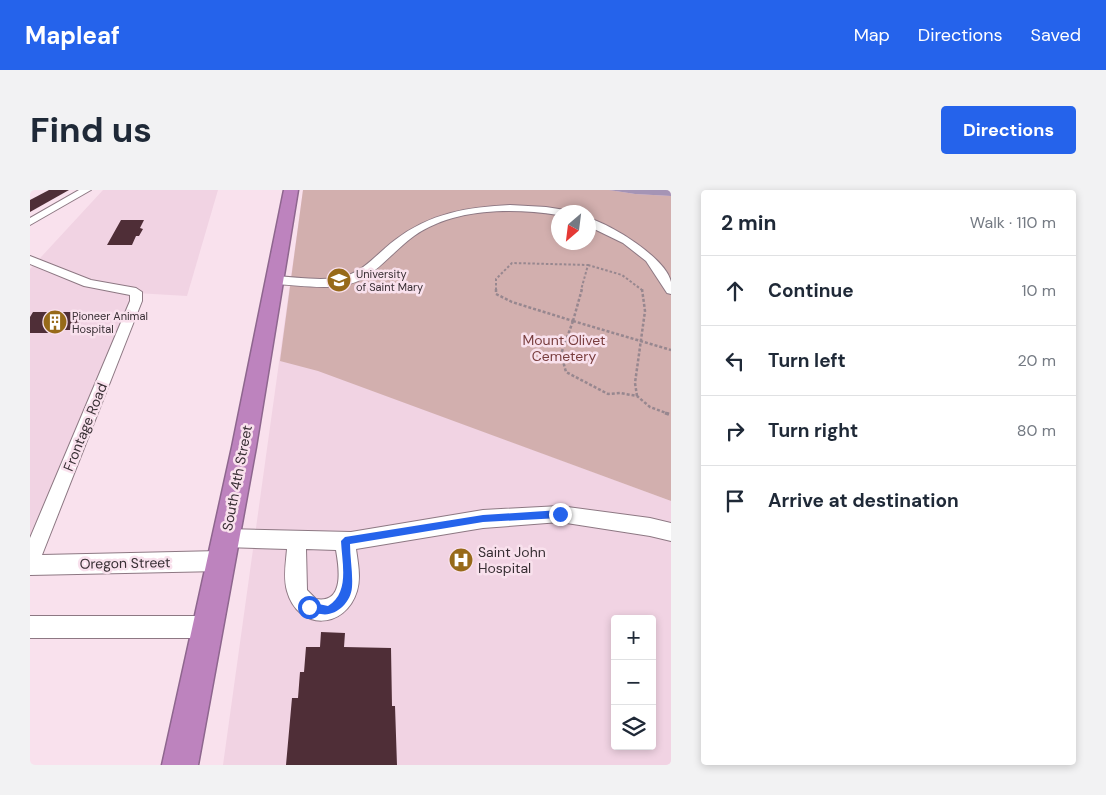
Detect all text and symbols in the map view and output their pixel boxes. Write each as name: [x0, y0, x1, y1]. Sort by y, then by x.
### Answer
text: Mapleaf: [25, 20, 120, 51]
text: Map: [854, 23, 890, 47]
text: Directions: [918, 23, 1003, 47]
text: Saved: [1031, 23, 1081, 47]
button: Directions: [941, 106, 1076, 154]
text: Find us: [30, 107, 152, 153]
north arrow: [551, 205, 596, 250]
text: 2 min: [721, 209, 777, 237]
text: Walk · 110 m: [970, 212, 1056, 233]
school or university icon: University of Saint Mary: [326, 267, 352, 293]
place label: University of Saint Mary: [356, 267, 423, 294]
icon: ahead: [721, 277, 749, 305]
text: Continue: [768, 278, 854, 303]
text: 10 m: [1022, 280, 1056, 301]
building icon: Pioneer Animal Hospital: [42, 309, 68, 335]
place label: Pioneer Animal Hospital: [72, 309, 148, 336]
park label: Mount Olivet Cemetery: [523, 331, 605, 365]
icon: left: [721, 347, 749, 375]
text: Turn left: [768, 348, 846, 373]
text: 20 m: [1017, 350, 1056, 371]
street label: Frontage Road: [59, 380, 111, 474]
icon: right: [721, 417, 749, 445]
text: Turn right: [768, 418, 858, 443]
text: 80 m: [1017, 420, 1056, 441]
street label: South 4th Street: [218, 424, 256, 532]
icon: arrive: [721, 487, 749, 515]
text: Arrive at destination: [768, 488, 959, 513]
route end: [549, 503, 572, 526]
place label: Saint John Hospital: [478, 543, 546, 577]
hospital icon: Saint John Hospital: [448, 547, 474, 573]
street label: Oregon Street: [79, 553, 171, 573]
route start: [298, 596, 321, 619]
map controls: [611, 615, 656, 750]
button: +: [611, 615, 656, 660]
button: −: [611, 660, 656, 705]
button: layers: [611, 705, 656, 750]

